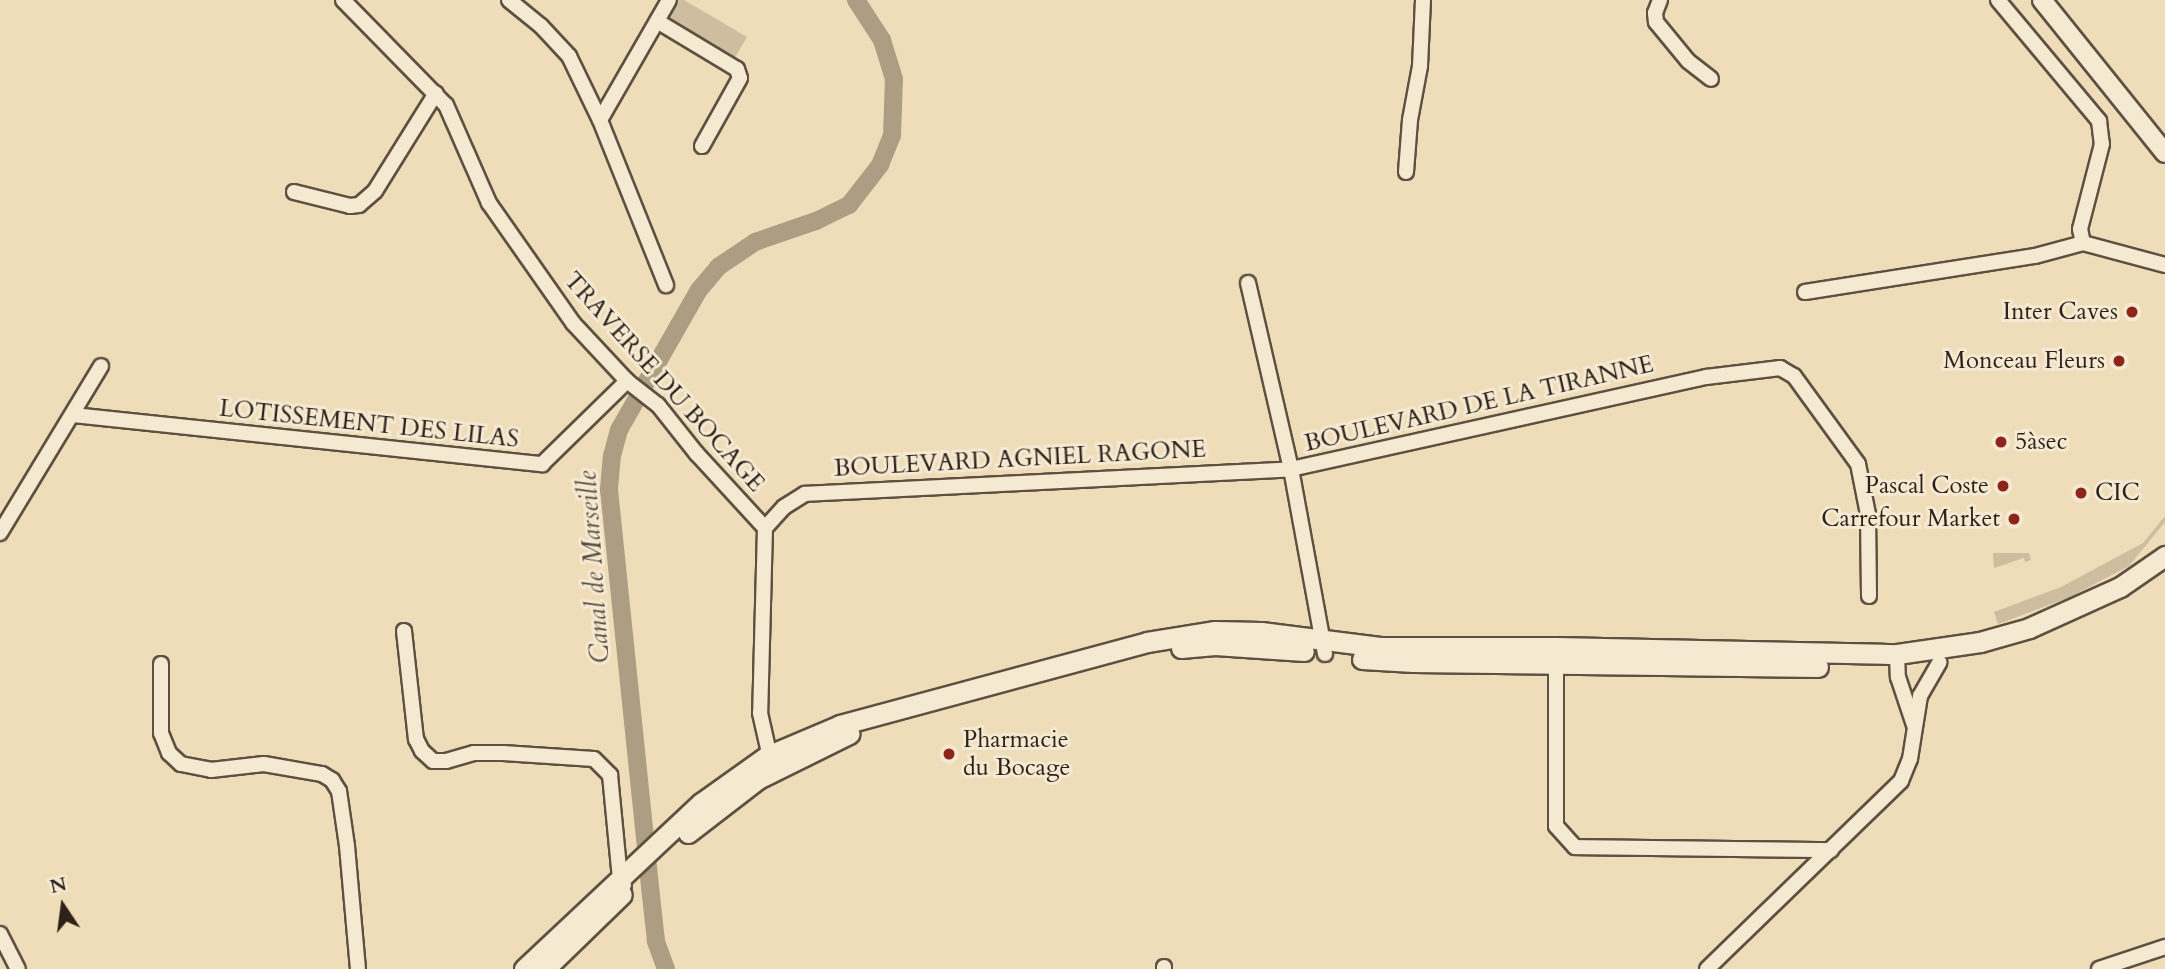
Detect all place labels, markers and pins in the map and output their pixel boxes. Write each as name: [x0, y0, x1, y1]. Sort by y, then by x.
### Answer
place label: Inter Caves: [2003, 298, 2118, 326]
marker: Inter Caves: [2124, 304, 2140, 320]
place label: Monceau Fleurs: [1943, 347, 2105, 375]
marker: Monceau Fleurs: [2111, 353, 2127, 369]
place label: 5àsec: [2015, 428, 2068, 456]
marker: 5àsec: [1993, 434, 2009, 450]
place label: Pascal Coste: [1865, 472, 1989, 500]
marker: Pascal Coste: [1995, 478, 2011, 494]
place label: CIC: [2095, 479, 2140, 507]
marker: CIC: [2073, 485, 2089, 501]
place label: Carrefour Market: [1821, 505, 2000, 533]
marker: Carrefour Market: [2006, 511, 2022, 527]
place label: Pharmacie du Bocage: [963, 726, 1070, 782]
marker: Pharmacie du Bocage: [941, 746, 957, 762]

